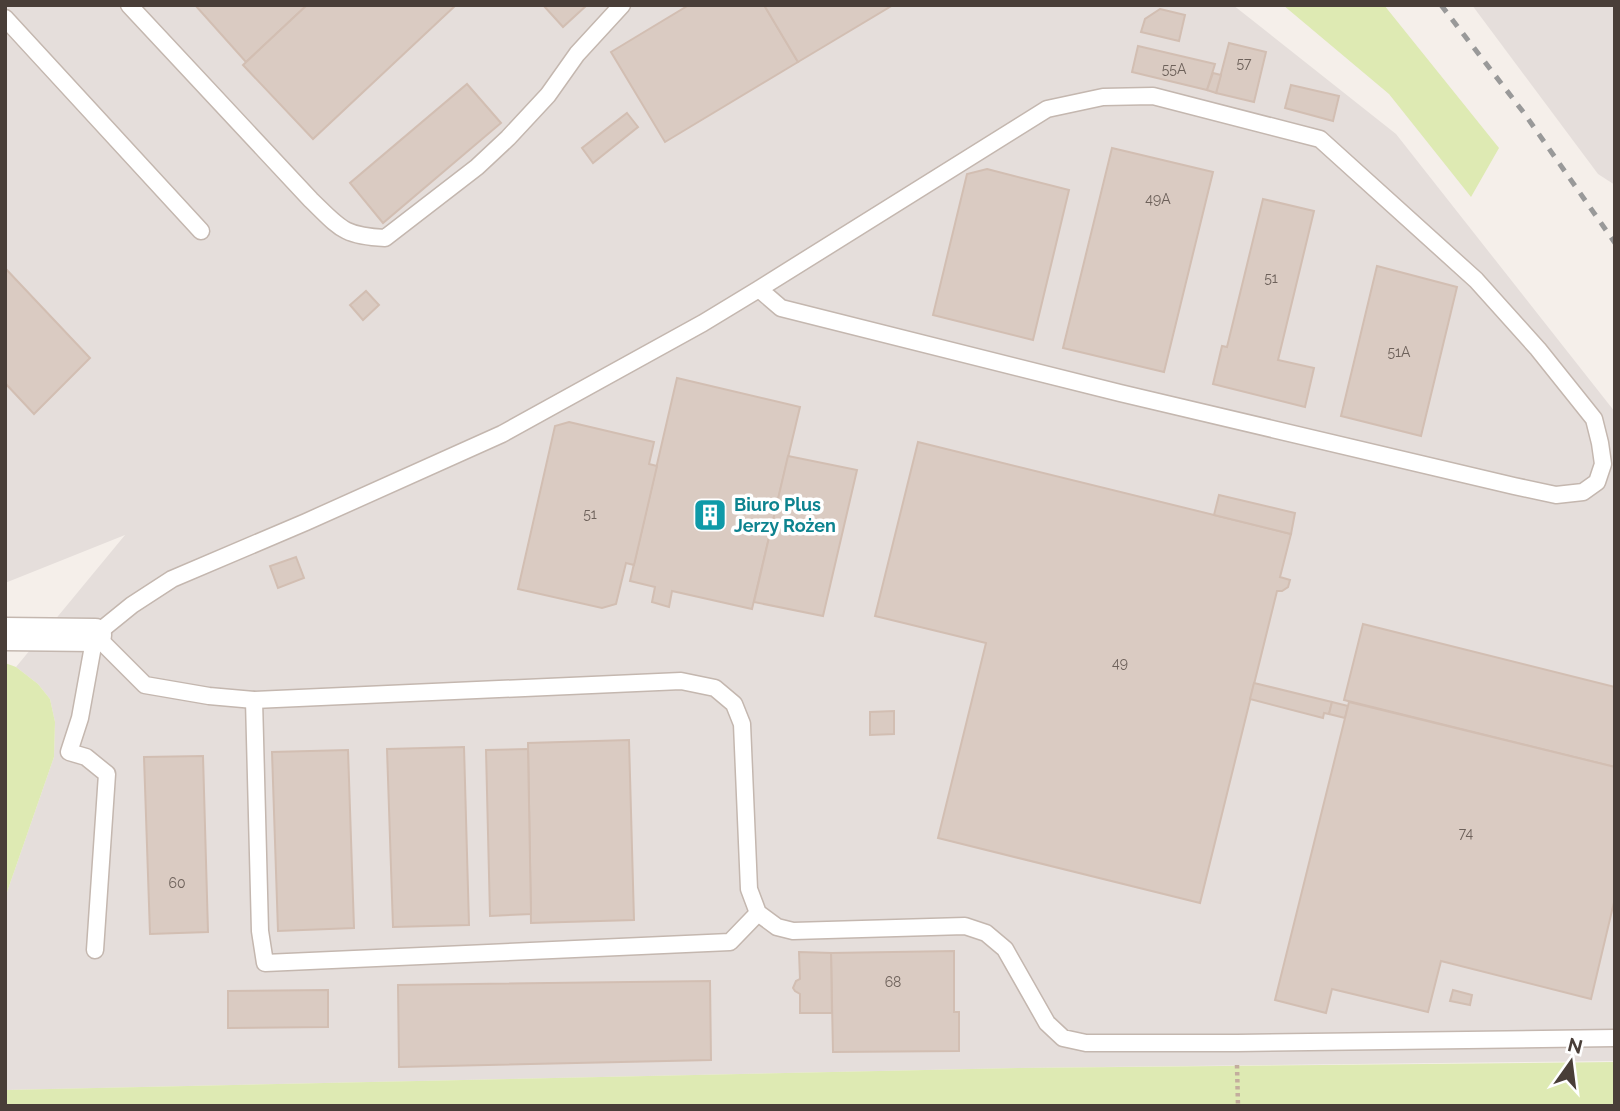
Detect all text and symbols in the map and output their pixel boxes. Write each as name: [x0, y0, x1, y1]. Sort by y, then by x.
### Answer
house number: 57: [1236, 55, 1252, 71]
house number: 55A: [1162, 61, 1187, 77]
house number: 49A: [1145, 191, 1171, 207]
house number: 51: [1264, 270, 1278, 286]
house number: 51A: [1387, 344, 1411, 360]
place label: Biuro Plus Jerzy Rożen: [734, 494, 836, 536]
building icon: Biuro Plus Jerzy Rożen: [691, 496, 729, 534]
house number: 51: [583, 506, 597, 522]
house number: 49: [1112, 655, 1128, 671]
house number: 74: [1459, 825, 1474, 841]
house number: 60: [168, 875, 186, 891]
house number: 68: [885, 974, 901, 990]
north arrow: [1536, 1027, 1606, 1097]
text: N: [1565, 1033, 1585, 1058]

